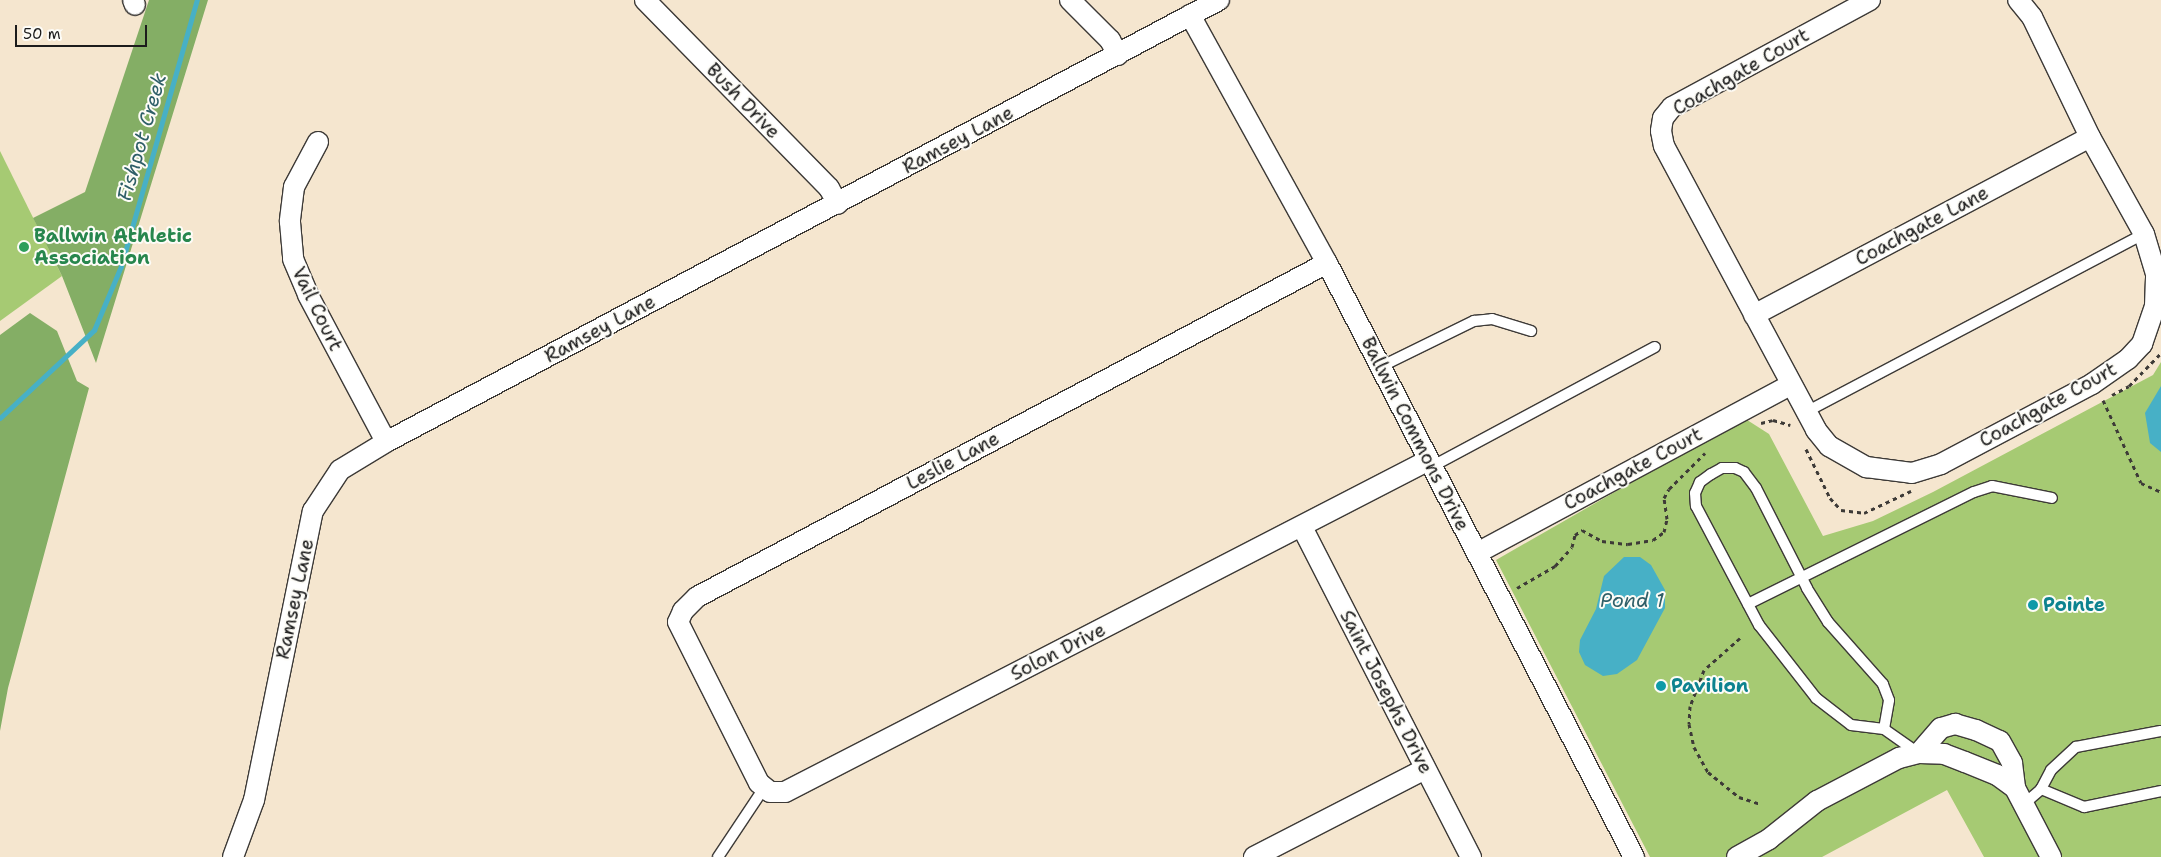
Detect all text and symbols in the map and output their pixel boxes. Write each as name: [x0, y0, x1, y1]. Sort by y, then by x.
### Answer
scale bar: [18, 15, 150, 47]
text: 50 m: [23, 24, 61, 44]
street label: Coachgate Court: [1669, 24, 1813, 120]
street label: Bush Drive: [701, 59, 785, 143]
water label: Fishpot Creek: [112, 70, 172, 204]
street label: Ramsey Lane: [899, 101, 1017, 179]
street label: Coachgate Lane: [1851, 181, 1993, 271]
place label: Ballwin Athletic Association: [34, 225, 192, 269]
marker: Ballwin Athletic Association: [18, 241, 30, 253]
street label: Vail Court: [287, 263, 347, 355]
street label: Ramsey Lane: [541, 290, 659, 368]
street label: Ballwin Commons Drive: [1356, 333, 1474, 535]
street label: Coachgate Court: [1975, 358, 2121, 452]
street label: Coachgate Court: [1560, 423, 1706, 515]
street label: Leslie Lane: [903, 427, 1003, 495]
street label: Ramsey Lane: [271, 537, 319, 661]
water label: Pond 1: [1600, 588, 1664, 612]
place label: Pointe: [2043, 594, 2105, 616]
marker: Pointe: [2027, 599, 2039, 611]
street label: Saint Josephs Drive: [1335, 606, 1437, 778]
street label: Solon Drive: [1007, 618, 1109, 686]
place label: Pavilion: [1671, 675, 1748, 697]
marker: Pavilion: [1655, 680, 1667, 692]

